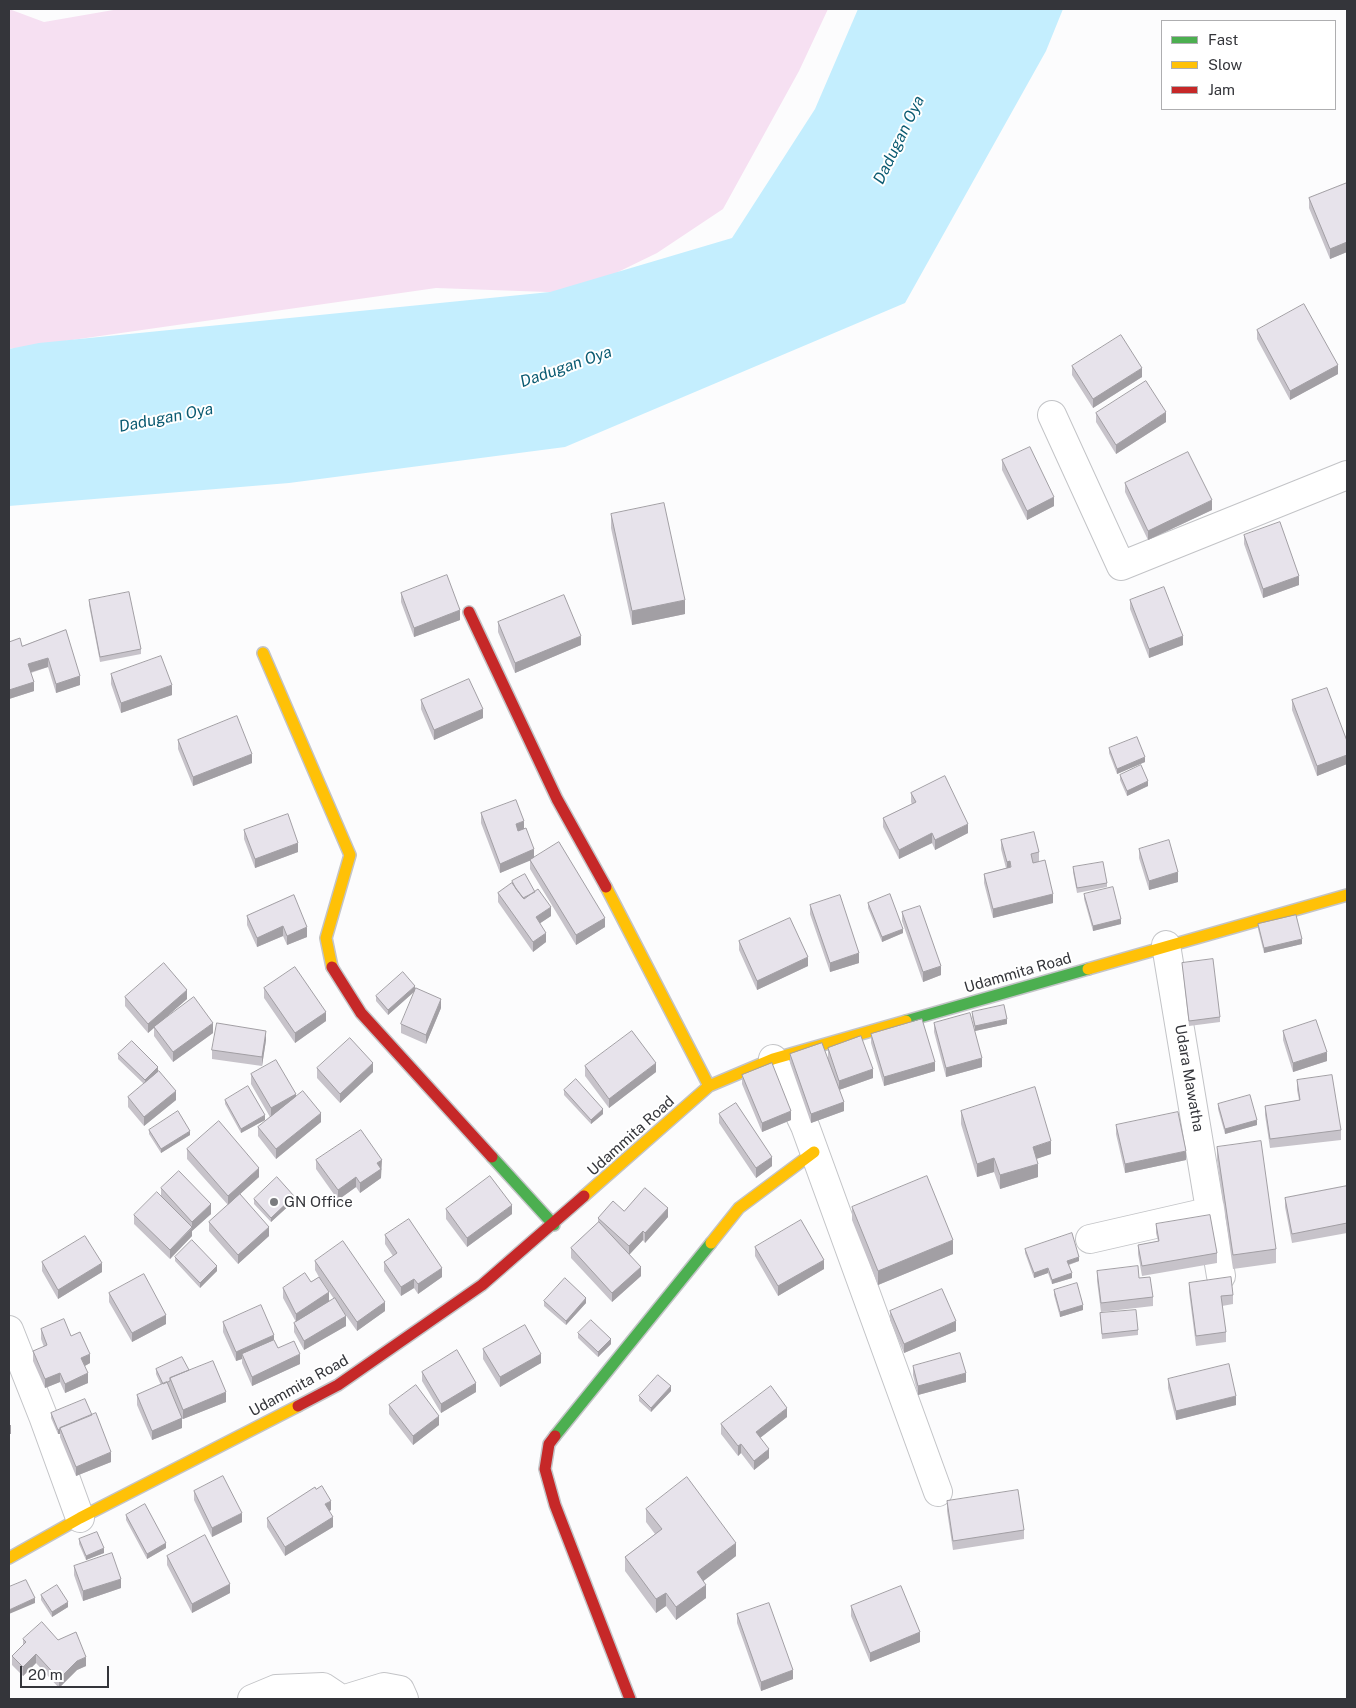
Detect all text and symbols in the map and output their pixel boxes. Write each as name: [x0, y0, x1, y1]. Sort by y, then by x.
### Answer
legend: [1161, 20, 1336, 110]
text: Fast: [1208, 31, 1238, 48]
text: Slow: [1208, 56, 1242, 73]
text: Jam: [1208, 81, 1235, 98]
water label: Dadugan Oya: [869, 93, 929, 187]
water label: Dadugan Oya: [518, 342, 614, 392]
water label: Dadugan Oya: [117, 399, 215, 437]
street label: Udammita Road: [962, 949, 1074, 997]
street label: Udara Mawatha: [1171, 1023, 1207, 1133]
street label: Udammita Road: [584, 1092, 678, 1180]
place label: GN Office: [284, 1193, 353, 1211]
marker: GN Office: [268, 1196, 280, 1208]
street label: Udammita Road: [246, 1351, 352, 1421]
scale bar: [22, 1656, 111, 1688]
text: 20 m: [28, 1666, 63, 1683]

